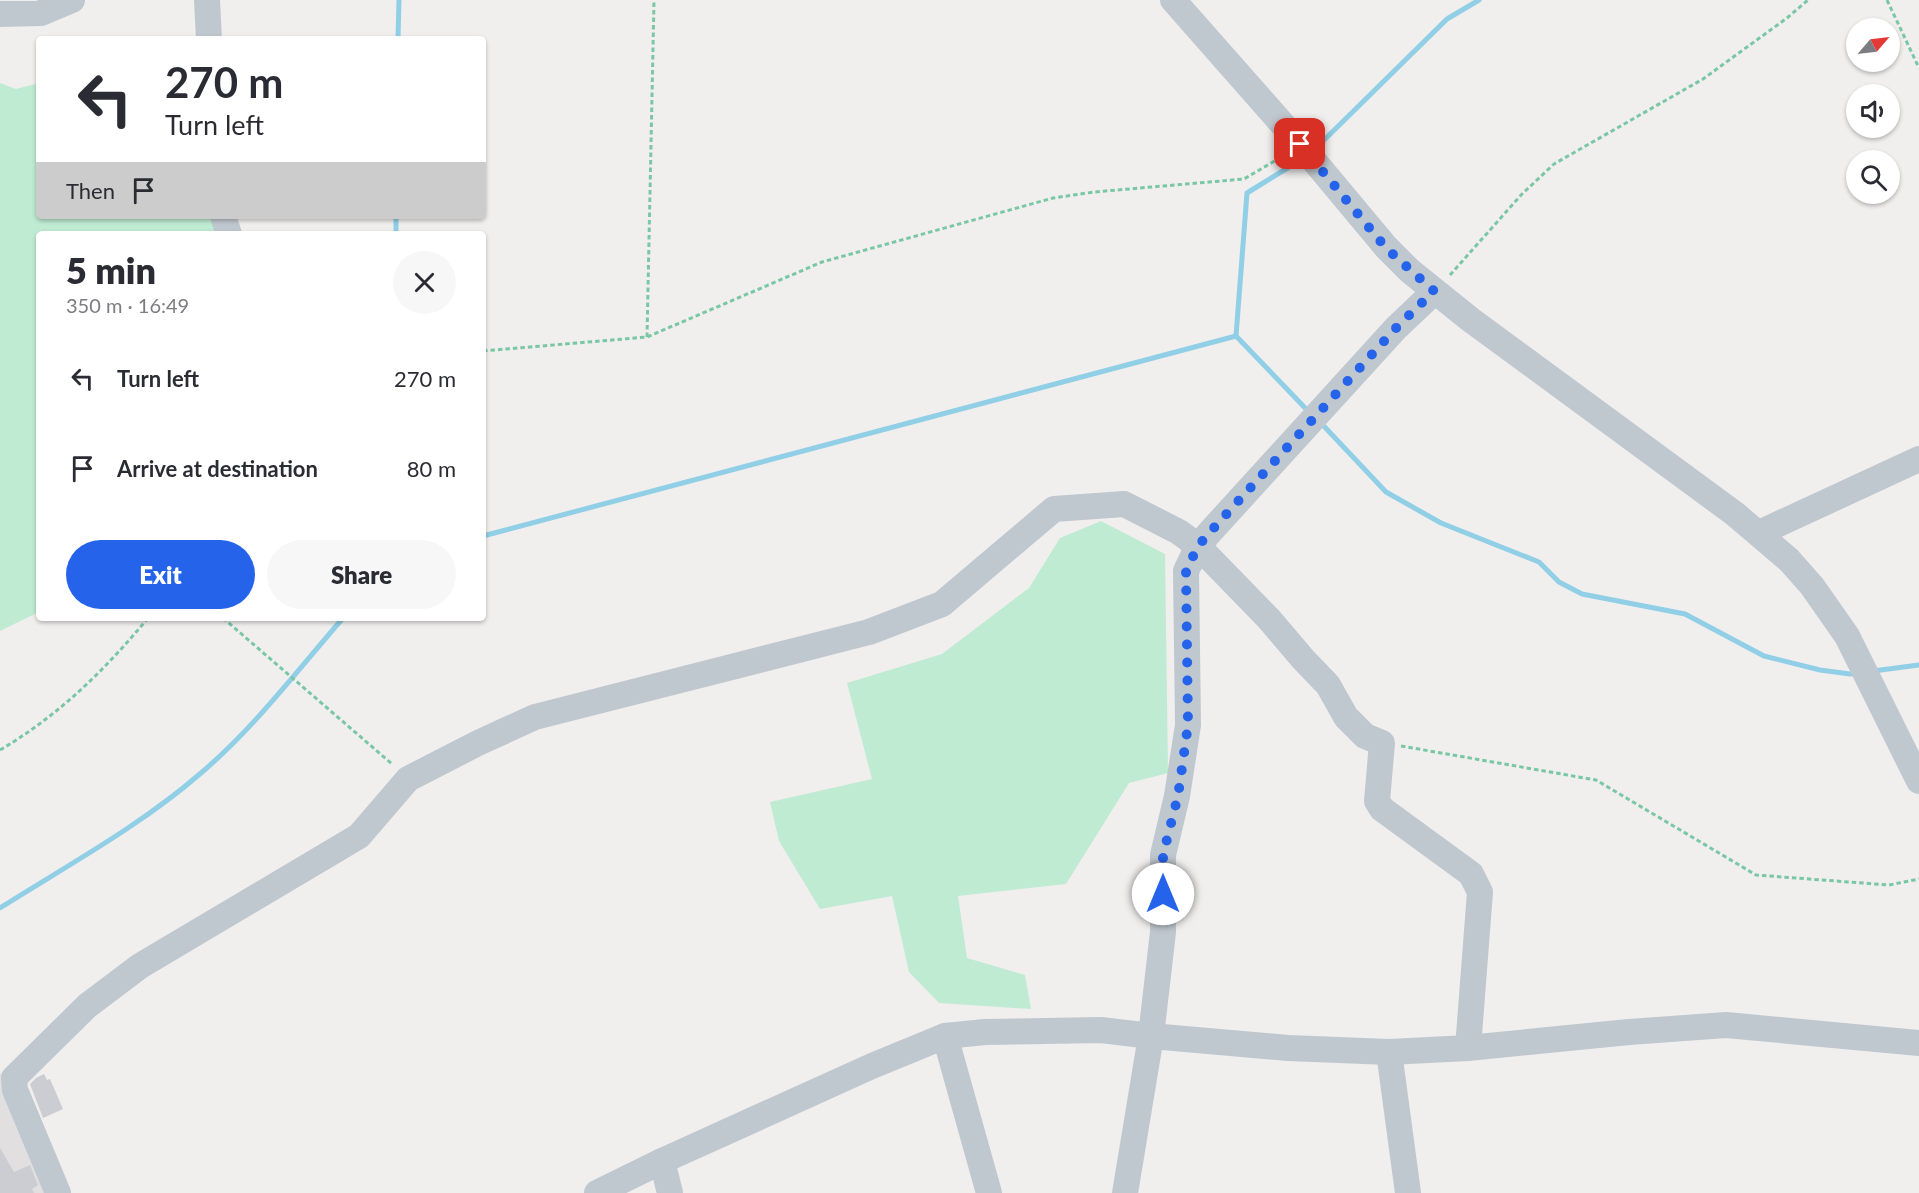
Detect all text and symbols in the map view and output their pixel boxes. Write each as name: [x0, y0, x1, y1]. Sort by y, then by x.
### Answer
north arrow: [1846, 18, 1900, 72]
map controls: [1846, 18, 1900, 204]
text: 270 m: [165, 57, 283, 107]
icon: left: [66, 60, 144, 138]
button: sound: [1846, 84, 1900, 138]
text: Turn left: [165, 108, 264, 141]
pin: [1274, 118, 1325, 169]
icon: arrive: [1283, 127, 1316, 160]
button: search: [1846, 150, 1900, 204]
icon: arrive: [127, 174, 160, 207]
text: Then: [66, 177, 115, 204]
text: 5 min: [66, 248, 156, 292]
button: close: [393, 251, 456, 314]
text: 350 m · 16:49: [66, 293, 189, 317]
icon: left: [66, 362, 99, 395]
text: Turn left: [117, 365, 199, 392]
text: 270 m: [394, 365, 456, 392]
icon: arrive: [66, 452, 99, 485]
text: Arrive at destination: [117, 455, 318, 482]
text: 80 m: [407, 455, 456, 482]
button: Exit: [66, 540, 255, 609]
button: Share: [267, 540, 456, 609]
position arrow: [1131, 862, 1195, 926]

